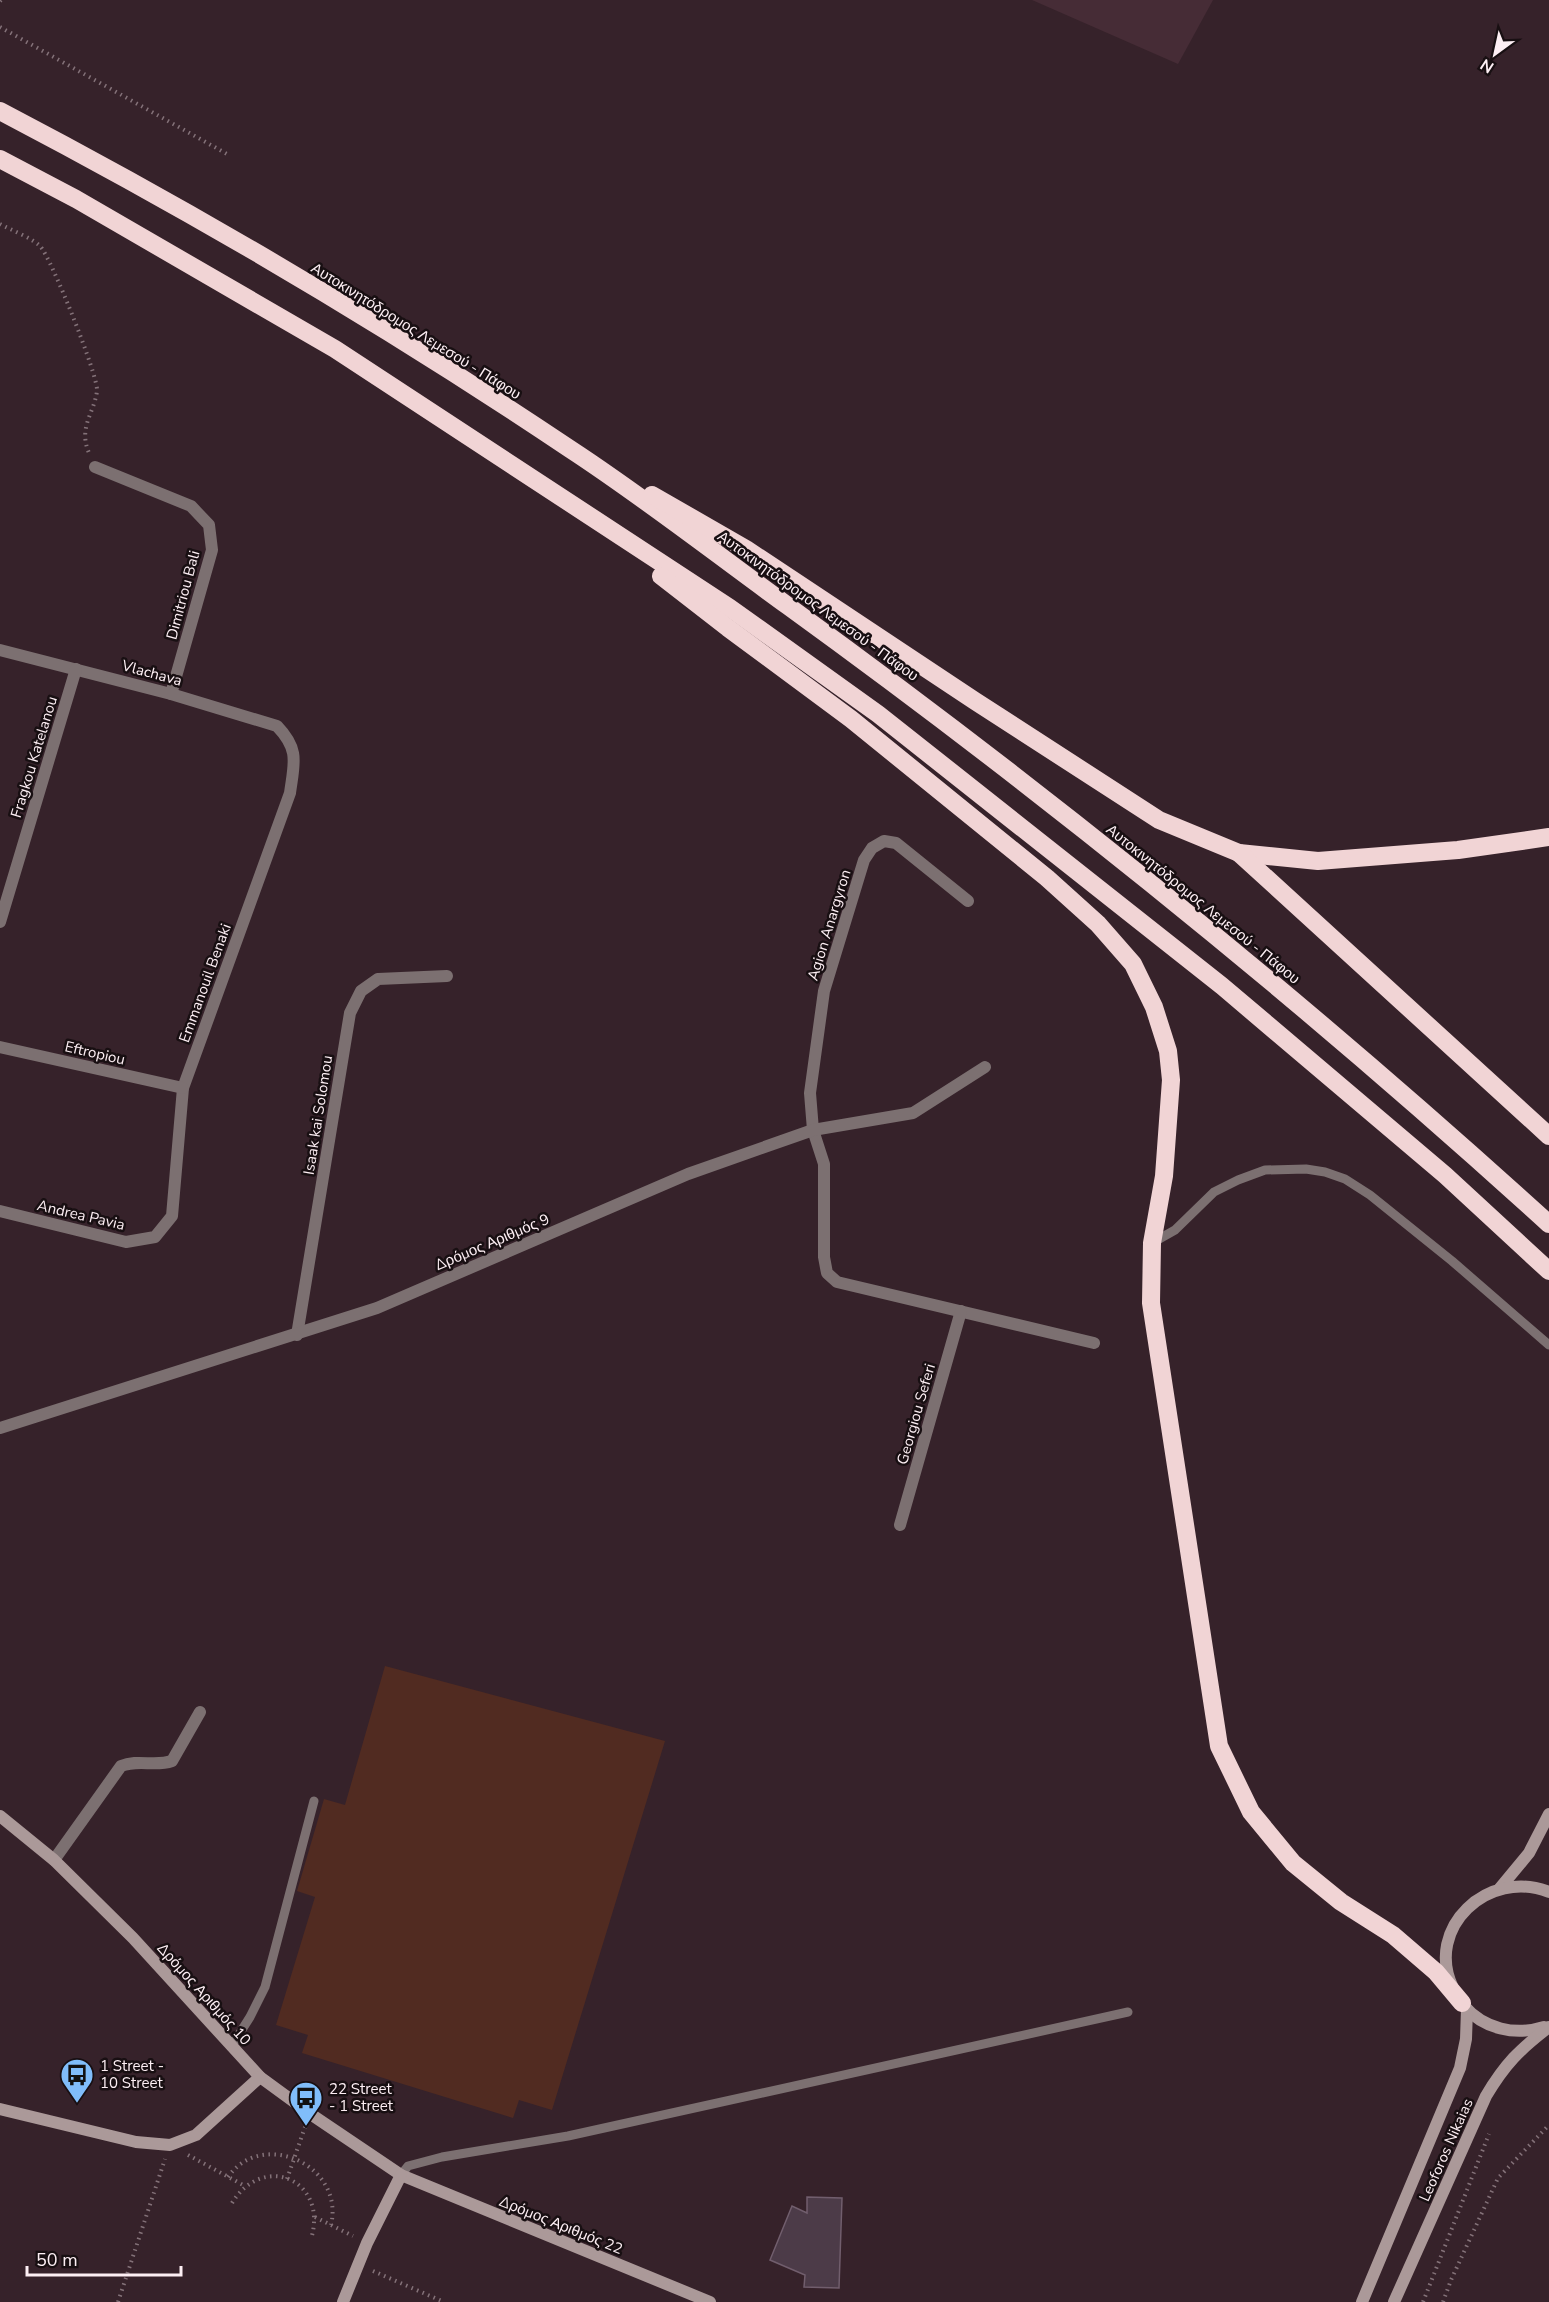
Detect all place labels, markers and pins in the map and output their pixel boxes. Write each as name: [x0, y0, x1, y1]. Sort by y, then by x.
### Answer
place label: 1 Street - 10 Street: [100, 2056, 164, 2093]
bus stop icon: 1 Street - 10 Street: [59, 2057, 95, 2104]
place label: 22 Street - 1 Street: [329, 2079, 394, 2116]
bus stop icon: 22 Street - 1 Street: [288, 2080, 324, 2127]

